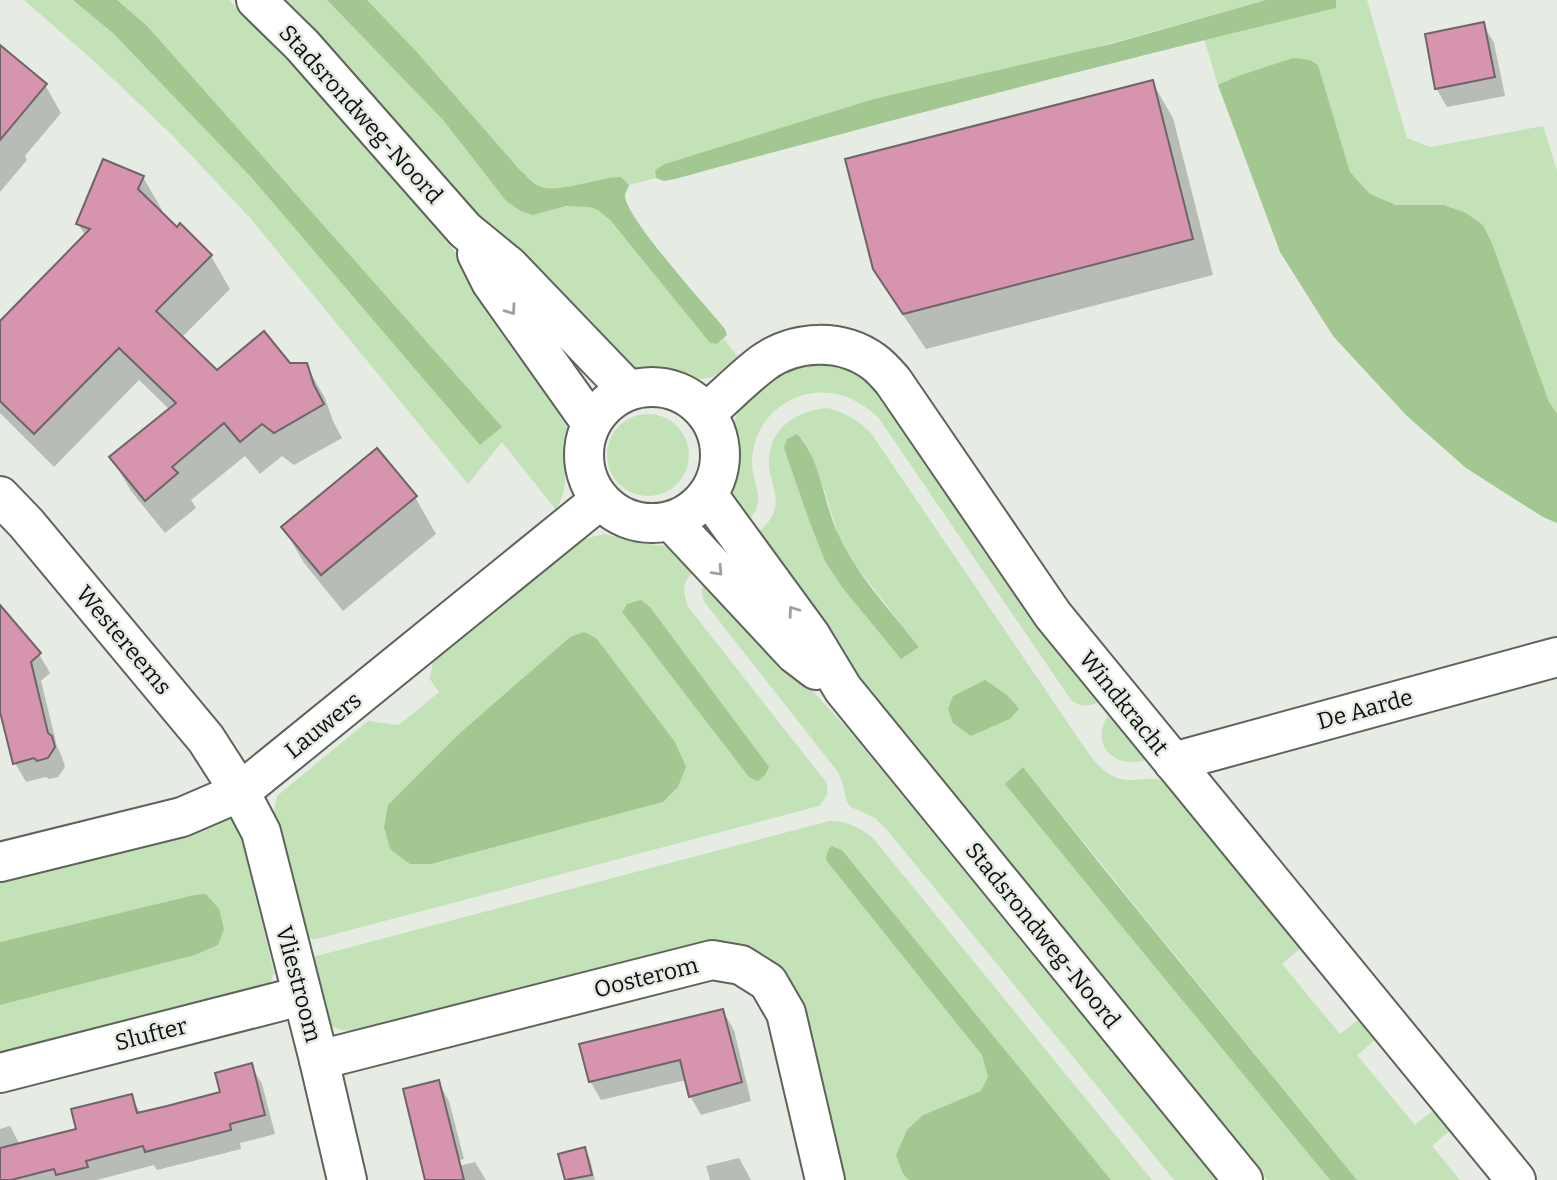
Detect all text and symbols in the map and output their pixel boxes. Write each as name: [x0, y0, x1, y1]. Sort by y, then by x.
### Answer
street label: Stadsrondweg-Noord: [273, 19, 449, 209]
one-way arrow: [503, 302, 515, 315]
one-way arrow: [709, 563, 722, 576]
street label: Westereems: [70, 580, 178, 700]
one-way arrow: [789, 606, 801, 619]
street label: Windkracht: [1073, 645, 1175, 761]
street label: De Aarde: [1314, 683, 1416, 735]
street label: Lauwers: [279, 686, 367, 764]
street label: Stadsrondweg-Noord: [959, 836, 1127, 1034]
street label: Vliestroom: [270, 923, 328, 1045]
street label: Oosterom: [591, 951, 701, 1003]
street label: Slufter: [112, 1012, 190, 1056]

